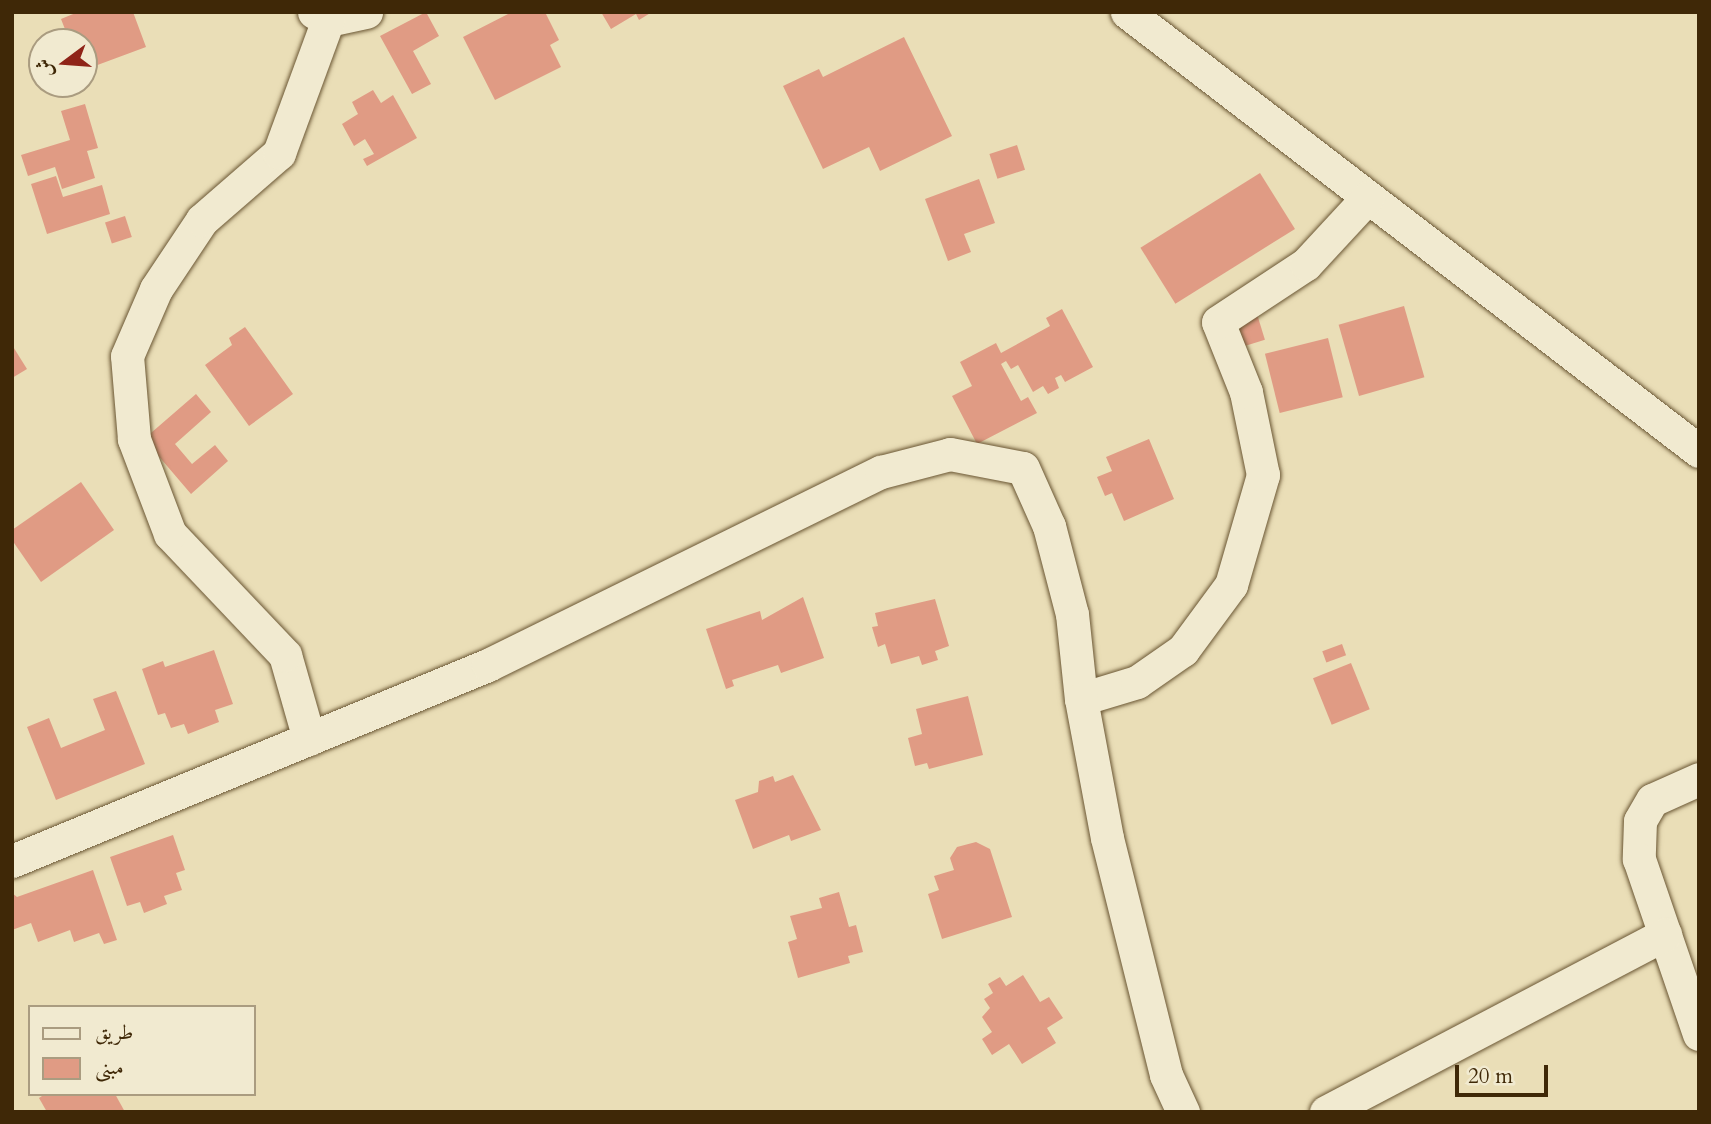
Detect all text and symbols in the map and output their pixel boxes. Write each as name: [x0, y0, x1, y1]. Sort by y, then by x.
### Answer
north arrow: [28, 28, 98, 98]
text: ش: [30, 56, 60, 81]
legend: [28, 1005, 256, 1096]
text: طريق: [95, 1018, 133, 1047]
scale bar: [1459, 1050, 1552, 1094]
text: مبنى: [95, 1053, 124, 1082]
text: 20 m: [1468, 1062, 1513, 1091]

